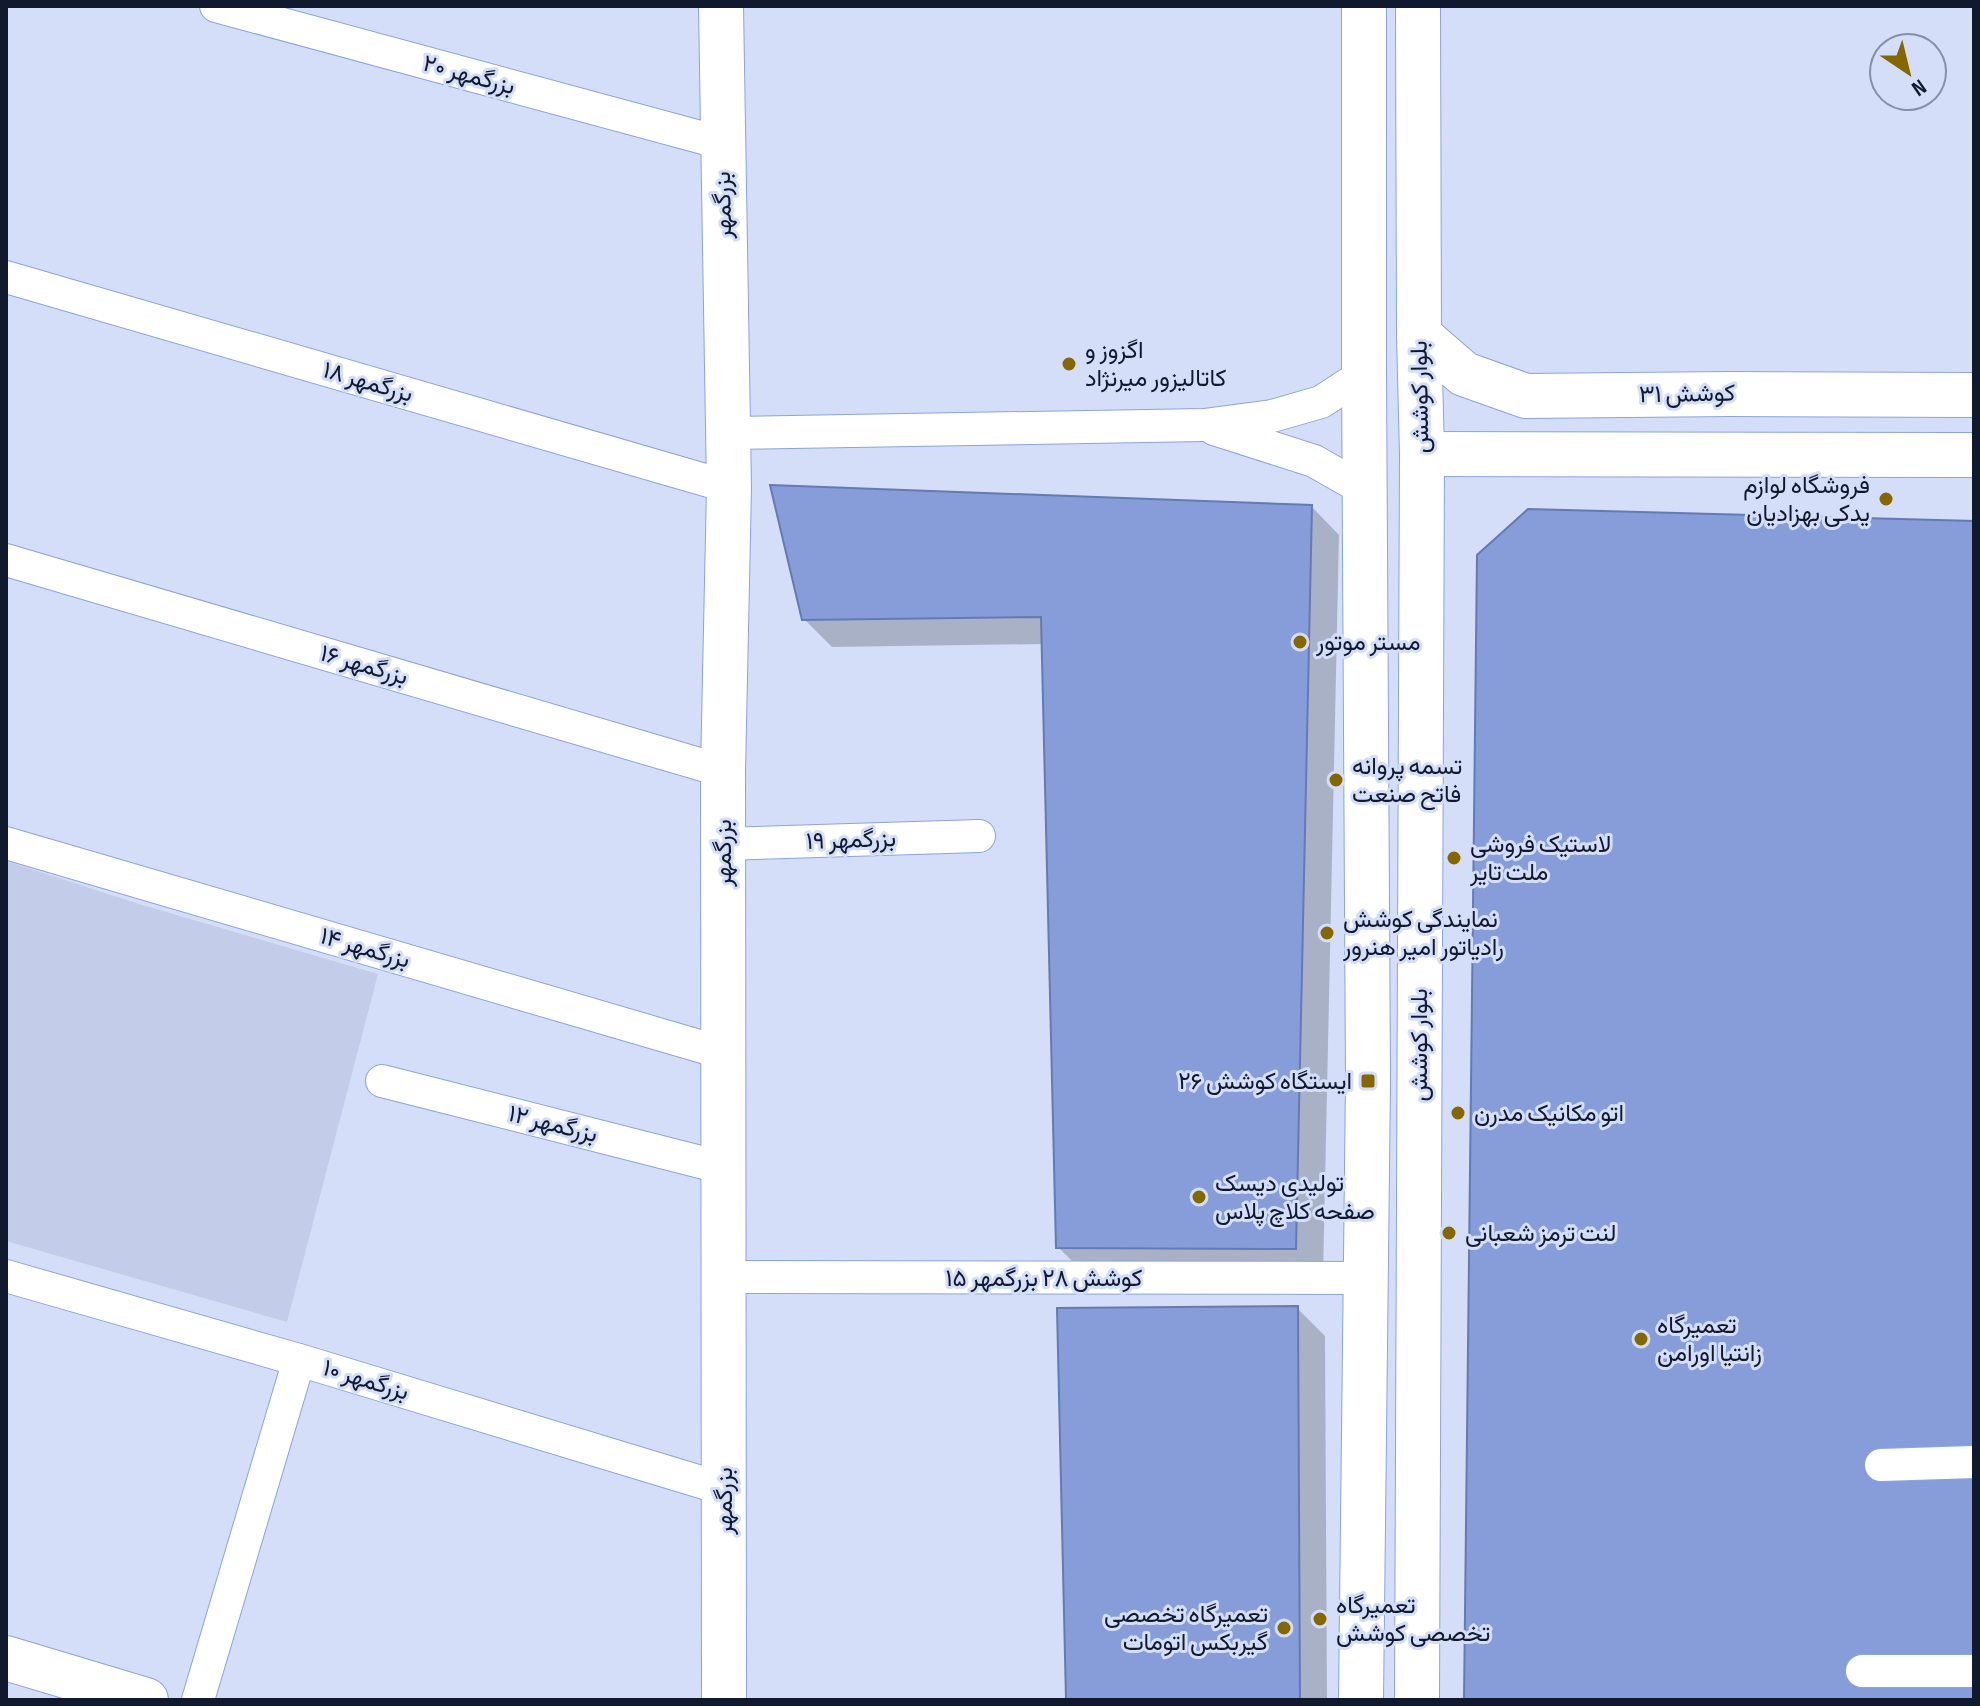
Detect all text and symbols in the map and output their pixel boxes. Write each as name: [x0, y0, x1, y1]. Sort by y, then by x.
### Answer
north arrow: [1868, 32, 1948, 112]
street label: بزرگمهر ۲۰: [420, 49, 518, 101]
text: N: [1906, 73, 1931, 102]
street label: بزرگمهر: [708, 171, 738, 240]
place label: اگزوز و کاتالیزور میرنژاد: [1085, 336, 1226, 393]
street label: بلوار کوشش: [1405, 340, 1435, 454]
street label: بزرگمهر ۱۸: [320, 355, 416, 409]
marker: اگزوز و کاتالیزور میرنژاد: [1060, 355, 1078, 373]
street label: کوشش ۳۱: [1639, 379, 1735, 409]
place label: فروشگاه لوازم یدکی بهزادیان: [1743, 471, 1870, 528]
marker: فروشگاه لوازم یدکی بهزادیان: [1877, 490, 1895, 508]
place label: مستر موتور: [1315, 628, 1420, 657]
marker: مستر موتور: [1291, 633, 1309, 651]
street label: بزرگمهر ۱۶: [317, 639, 411, 691]
place label: تسمه پروانه فاتح صنعت: [1352, 752, 1462, 811]
marker: تسمه پروانه فاتح صنعت: [1327, 771, 1345, 789]
street label: بزرگمهر: [709, 819, 738, 888]
street label: بزرگمهر ۱۹: [806, 824, 896, 856]
place label: لاستیک فروشی ملت تایر: [1469, 830, 1611, 887]
marker: لاستیک فروشی ملت تایر: [1445, 849, 1463, 867]
place label: نمایندگی کوشش رادیاتور امیر هنرور: [1342, 905, 1504, 962]
street label: بزرگمهر ۱۴: [317, 921, 413, 975]
marker: نمایندگی کوشش رادیاتور امیر هنرور: [1318, 924, 1336, 942]
street label: بلوار کوشش: [1405, 989, 1434, 1101]
place label: ایستگاه کوشش ۲۶: [1178, 1067, 1352, 1096]
marker: ایستگاه کوشش ۲۶: [1359, 1072, 1377, 1090]
street label: بزرگمهر ۱۲: [505, 1099, 601, 1149]
place label: اتو مکانیک مدرن: [1474, 1099, 1624, 1128]
marker: اتو مکانیک مدرن: [1449, 1104, 1467, 1122]
place label: تولیدی دیسک صفحه کلاچ پلاس: [1215, 1169, 1375, 1227]
marker: تولیدی دیسک صفحه کلاچ پلاس: [1190, 1188, 1208, 1206]
place label: لنت ترمز شعبانی: [1465, 1219, 1616, 1248]
marker: لنت ترمز شعبانی: [1440, 1224, 1458, 1242]
street label: کوشش ۲۸ بزرگمهر ۱۵: [946, 1264, 1142, 1293]
place label: تعمیرگاه زانتیا اورامن: [1657, 1311, 1762, 1368]
marker: تعمیرگاه زانتیا اورامن: [1632, 1330, 1650, 1348]
street label: بزرگمهر ۱۰: [319, 1353, 413, 1407]
street label: بزرگمهر: [710, 1467, 739, 1536]
place label: تعمیرگاه تخصصی کوشش: [1336, 1591, 1490, 1648]
place label: تعمیرگاه تخصصی گیربکس اتومات: [1104, 1600, 1268, 1657]
marker: تعمیرگاه تخصصی کوشش: [1311, 1610, 1329, 1628]
marker: تعمیرگاه تخصصی گیربکس اتومات: [1275, 1619, 1293, 1637]

